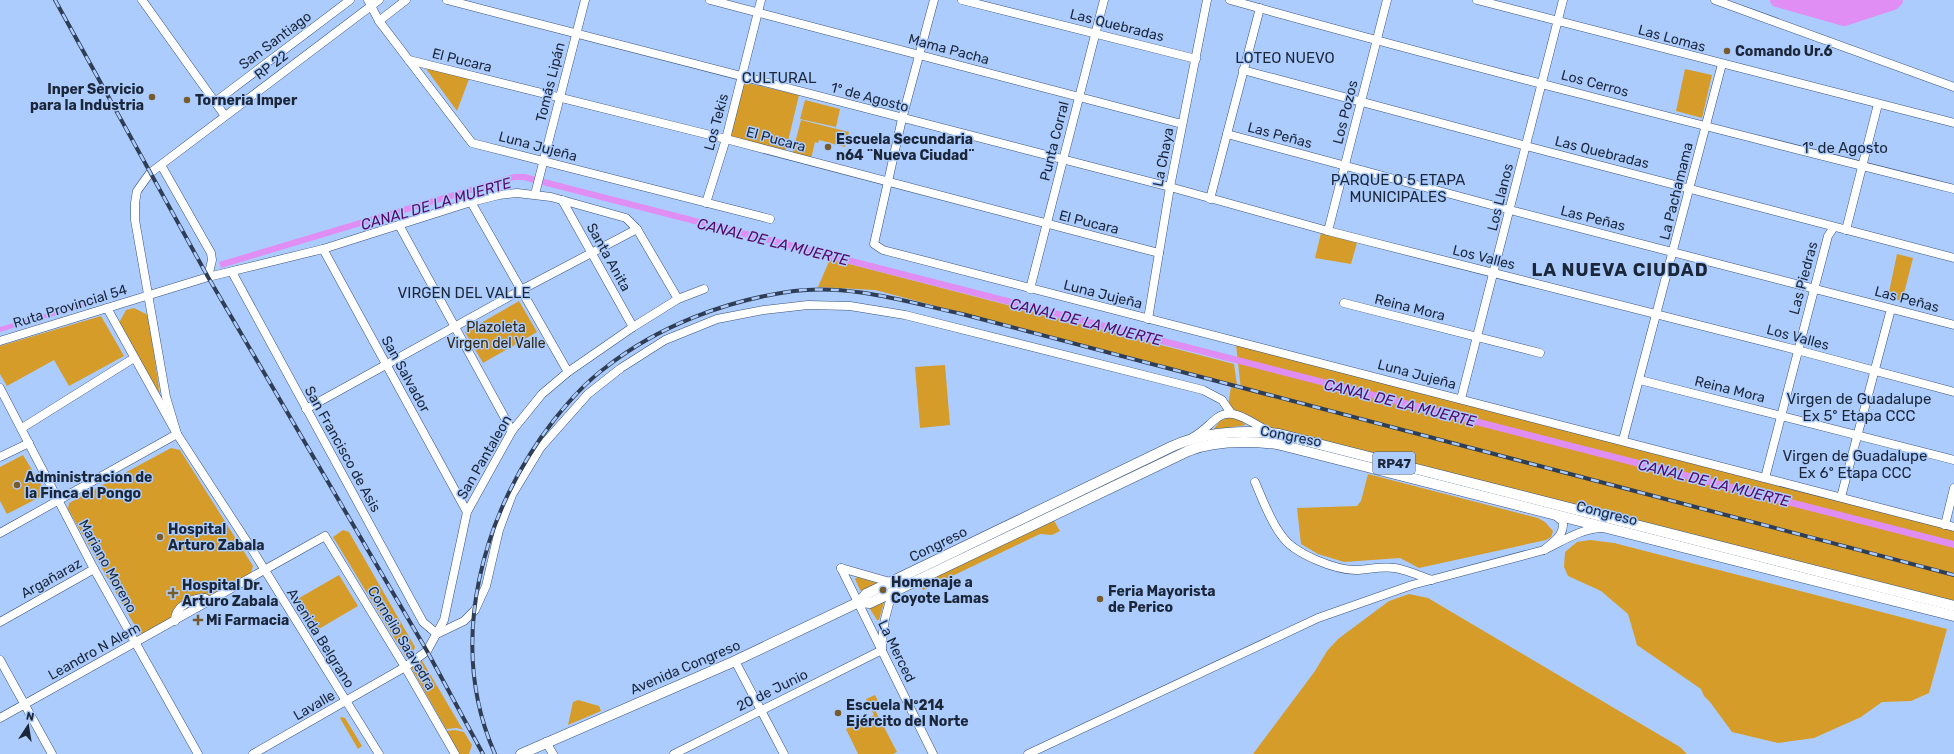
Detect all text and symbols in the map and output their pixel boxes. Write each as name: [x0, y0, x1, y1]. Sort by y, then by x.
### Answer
street label: Las Quebradas: [1068, 6, 1166, 45]
street label: San Santiago: [236, 8, 315, 73]
street label: Las Lomas: [1636, 21, 1708, 56]
street label: Mama Pacha: [907, 31, 991, 68]
street label: Tomás Lipán: [532, 41, 569, 124]
place label: Comando Ur.6: [1735, 43, 1833, 60]
street label: El Pucara: [430, 45, 494, 76]
marker: Comando Ur.6: [1722, 46, 1732, 56]
street label: RP 22: [251, 47, 291, 84]
district label: LOTEO NUEVO: [1235, 49, 1335, 67]
street label: Los Cerros: [1559, 66, 1630, 101]
district label: CULTURAL: [742, 69, 817, 87]
street label: Los Pozos: [1329, 78, 1362, 146]
street label: 1º de Agosto: [829, 79, 911, 116]
place label: Inper Servicio para la Industria: [30, 81, 144, 114]
marker: Inper Servicio para la Industria: [147, 92, 157, 102]
place label: Torneria Imper: [195, 92, 298, 109]
street label: Los Tekis: [701, 92, 732, 153]
marker: Torneria Imper: [182, 95, 192, 105]
street label: Punta Corral: [1036, 100, 1073, 183]
street label: Las Peñas: [1246, 119, 1314, 152]
street label: El Pucara: [744, 123, 808, 156]
street label: La Chaya: [1149, 126, 1178, 188]
street label: Luna Jujeña: [497, 128, 579, 165]
place label: Escuela Secundaria n64 ¨Nueva Ciudad¨: [836, 131, 975, 164]
street label: Las Quebradas: [1553, 133, 1651, 172]
district label: 1º de Agosto: [1802, 139, 1888, 157]
street label: La Pachamama: [1656, 141, 1697, 242]
marker: Escuela Secundaria n64 ¨Nueva Ciudad¨: [823, 142, 833, 152]
street label: Los Llanos: [1484, 162, 1517, 233]
district label: PARQUE O 5 ETAPA MUNICIPALES: [1331, 171, 1465, 206]
water label: CANAL DE LA MUERTE: [359, 174, 514, 234]
street label: Las Peñas: [1559, 202, 1627, 235]
street label: El Pucara: [1057, 207, 1121, 238]
water label: CANAL DE LA MUERTE: [695, 214, 852, 270]
street label: Santa Anita: [583, 220, 634, 294]
street label: Las Piedras: [1786, 240, 1821, 316]
street label: Los Valles: [1451, 242, 1517, 273]
district label: LA NUEVA CIUDAD: [1531, 259, 1709, 281]
street label: Luna Jujeña: [1062, 276, 1144, 312]
street label: Ruta Provincial 54: [11, 281, 130, 332]
street label: Las Peñas: [1873, 283, 1941, 316]
district label: VIRGEN DEL VALLE: [397, 284, 531, 302]
street label: Reina Mora: [1373, 291, 1447, 324]
water label: CANAL DE LA MUERTE: [1008, 294, 1165, 350]
park label: Plazoleta Virgen del Valle: [446, 319, 546, 352]
street label: Los Valles: [1765, 321, 1831, 354]
street label: San Salvador: [378, 333, 434, 416]
street label: Luna Jujeña: [1376, 356, 1458, 393]
street label: Reina Mora: [1693, 373, 1767, 406]
water label: CANAL DE LA MUERTE: [1322, 375, 1479, 431]
street label: San Francisco de Asis: [301, 383, 384, 515]
district label: Virgen de Guadalupe Ex 5º Etapa CCC: [1787, 390, 1931, 425]
street label: San Pantaleon: [454, 412, 515, 502]
street label: Congreso: [1259, 422, 1323, 451]
district label: Virgen de Guadalupe Ex 6º Etapa CCC: [1783, 447, 1927, 482]
road number: RP47: [1373, 452, 1415, 474]
water label: CANAL DE LA MUERTE: [1636, 455, 1793, 511]
place label: Administracion de la Finca el Pongo: [25, 469, 152, 502]
marker: Administracion de la Finca el Pongo: [12, 480, 22, 490]
street label: Congreso: [1575, 498, 1639, 529]
street label: Mariano Moreno: [75, 517, 140, 616]
place label: Hospital Arturo Zabala: [168, 521, 264, 554]
street label: Congreso: [906, 523, 970, 566]
marker: Hospital Arturo Zabala: [155, 532, 165, 542]
street label: Argañaraz: [18, 555, 85, 602]
place label: Homenaje a Coyote Lamas: [891, 574, 989, 607]
place label: Hospital Dr. Arturo Zabala: [182, 577, 278, 610]
street label: Cornelio Saavedra: [364, 583, 439, 693]
place label: Feria Mayorista de Perico: [1108, 583, 1216, 616]
street label: Avenida Belgrano: [283, 585, 358, 691]
marker: Homenaje a Coyote Lamas: [878, 585, 888, 595]
marker: Hospital Dr. Arturo Zabala: [167, 587, 179, 599]
marker: Feria Mayorista de Perico: [1095, 594, 1105, 604]
place label: Mi Farmacia: [206, 612, 289, 629]
marker: Mi Farmacia: [193, 615, 203, 625]
street label: La Merced: [874, 617, 919, 685]
street label: Leandro N Alem: [45, 619, 143, 684]
street label: Avenida Congreso: [628, 637, 743, 698]
street label: 20 de Junio: [734, 666, 811, 715]
street label: Lavalle: [290, 687, 338, 724]
place label: Escuela Nº214 Ejército del Norte: [846, 697, 969, 730]
north arrow: [8, 706, 48, 746]
marker: Escuela Nº214 Ejército del Norte: [833, 708, 843, 718]
text: N: [25, 710, 35, 724]

